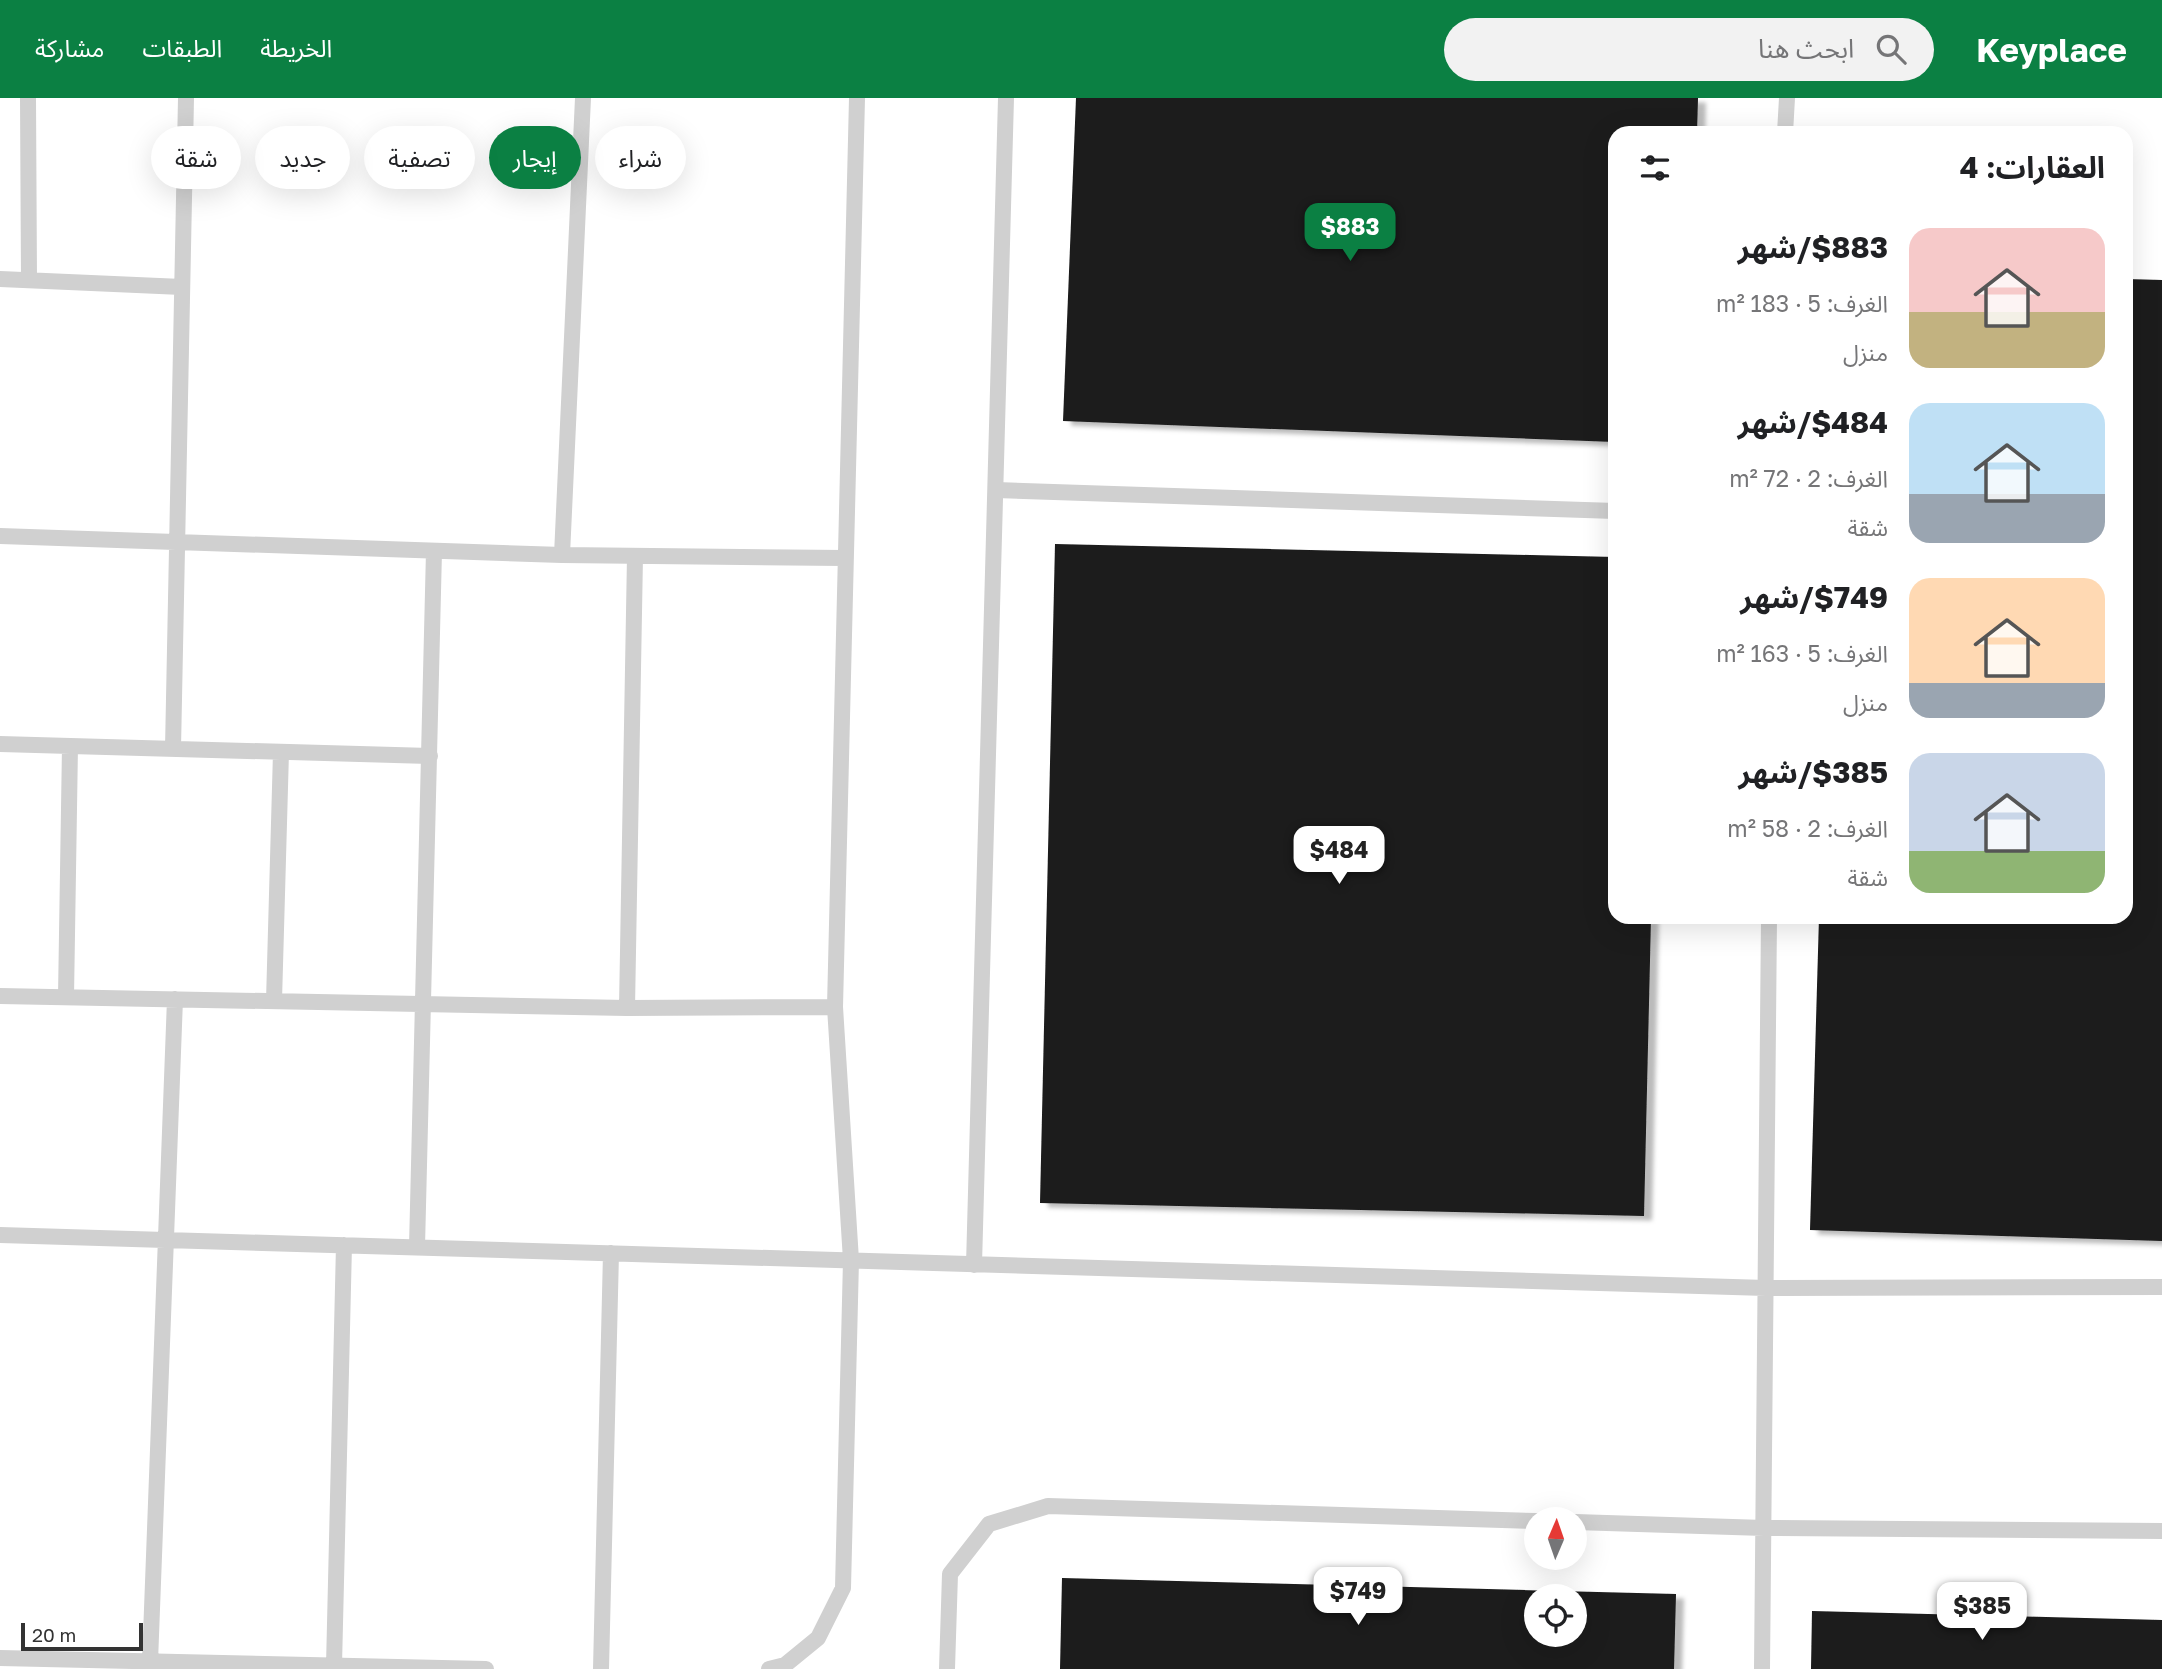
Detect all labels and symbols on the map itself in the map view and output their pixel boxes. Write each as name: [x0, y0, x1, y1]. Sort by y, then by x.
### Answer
pin: $883: [1309, 204, 1391, 263]
pin: $484: [1298, 826, 1380, 886]
north arrow: [1524, 1507, 1587, 1570]
pin: $749: [1317, 1568, 1399, 1627]
pin: $385: [1941, 1582, 2023, 1642]
scale bar: [21, 1620, 144, 1652]

